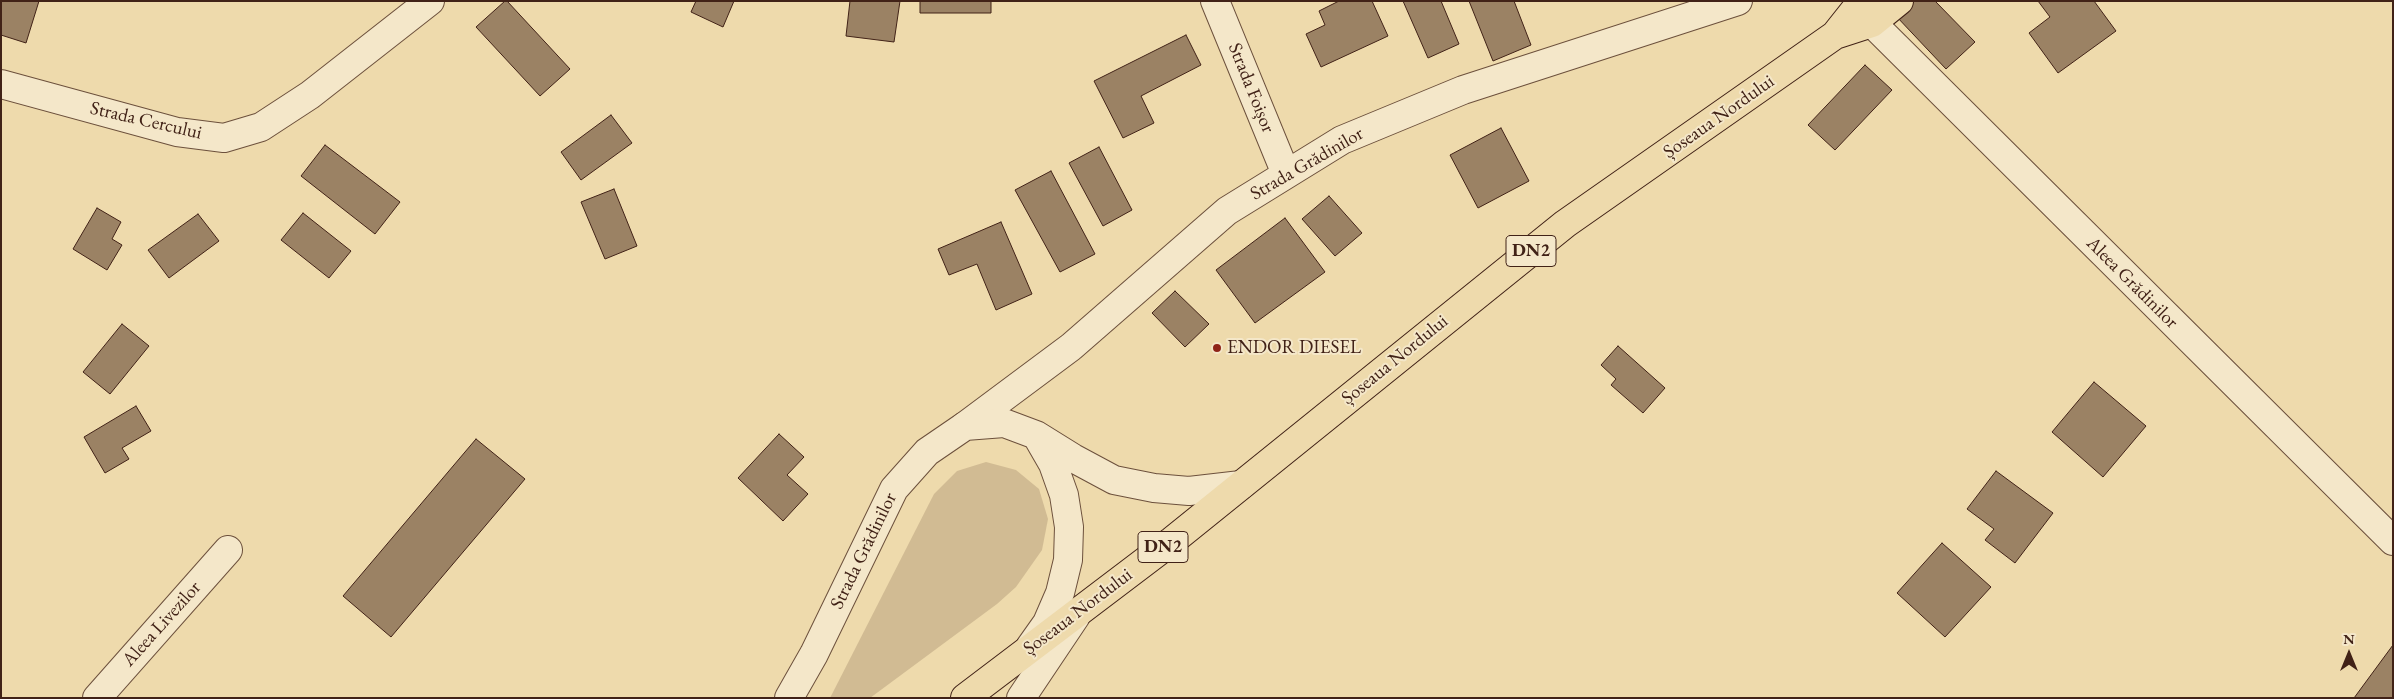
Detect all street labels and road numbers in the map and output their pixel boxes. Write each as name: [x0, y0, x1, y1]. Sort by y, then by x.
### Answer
street label: Strada Foișor: [1223, 40, 1279, 136]
street label: Șoseaua Nordului: [1659, 70, 1779, 164]
street label: Strada Cercului: [88, 97, 204, 145]
street label: Strada Grădinilor: [1246, 122, 1368, 206]
street label: Aleea Grădinilor: [2081, 232, 2183, 334]
road number: DN2: [1506, 236, 1556, 266]
street label: Șoseaua Nordului: [1337, 310, 1453, 410]
street label: Strada Grădinilor: [826, 489, 902, 613]
road number: DN2: [1138, 532, 1188, 562]
street label: Șoseaua Nordului: [1019, 564, 1137, 660]
street label: Aleea Livezilor: [118, 577, 206, 671]

